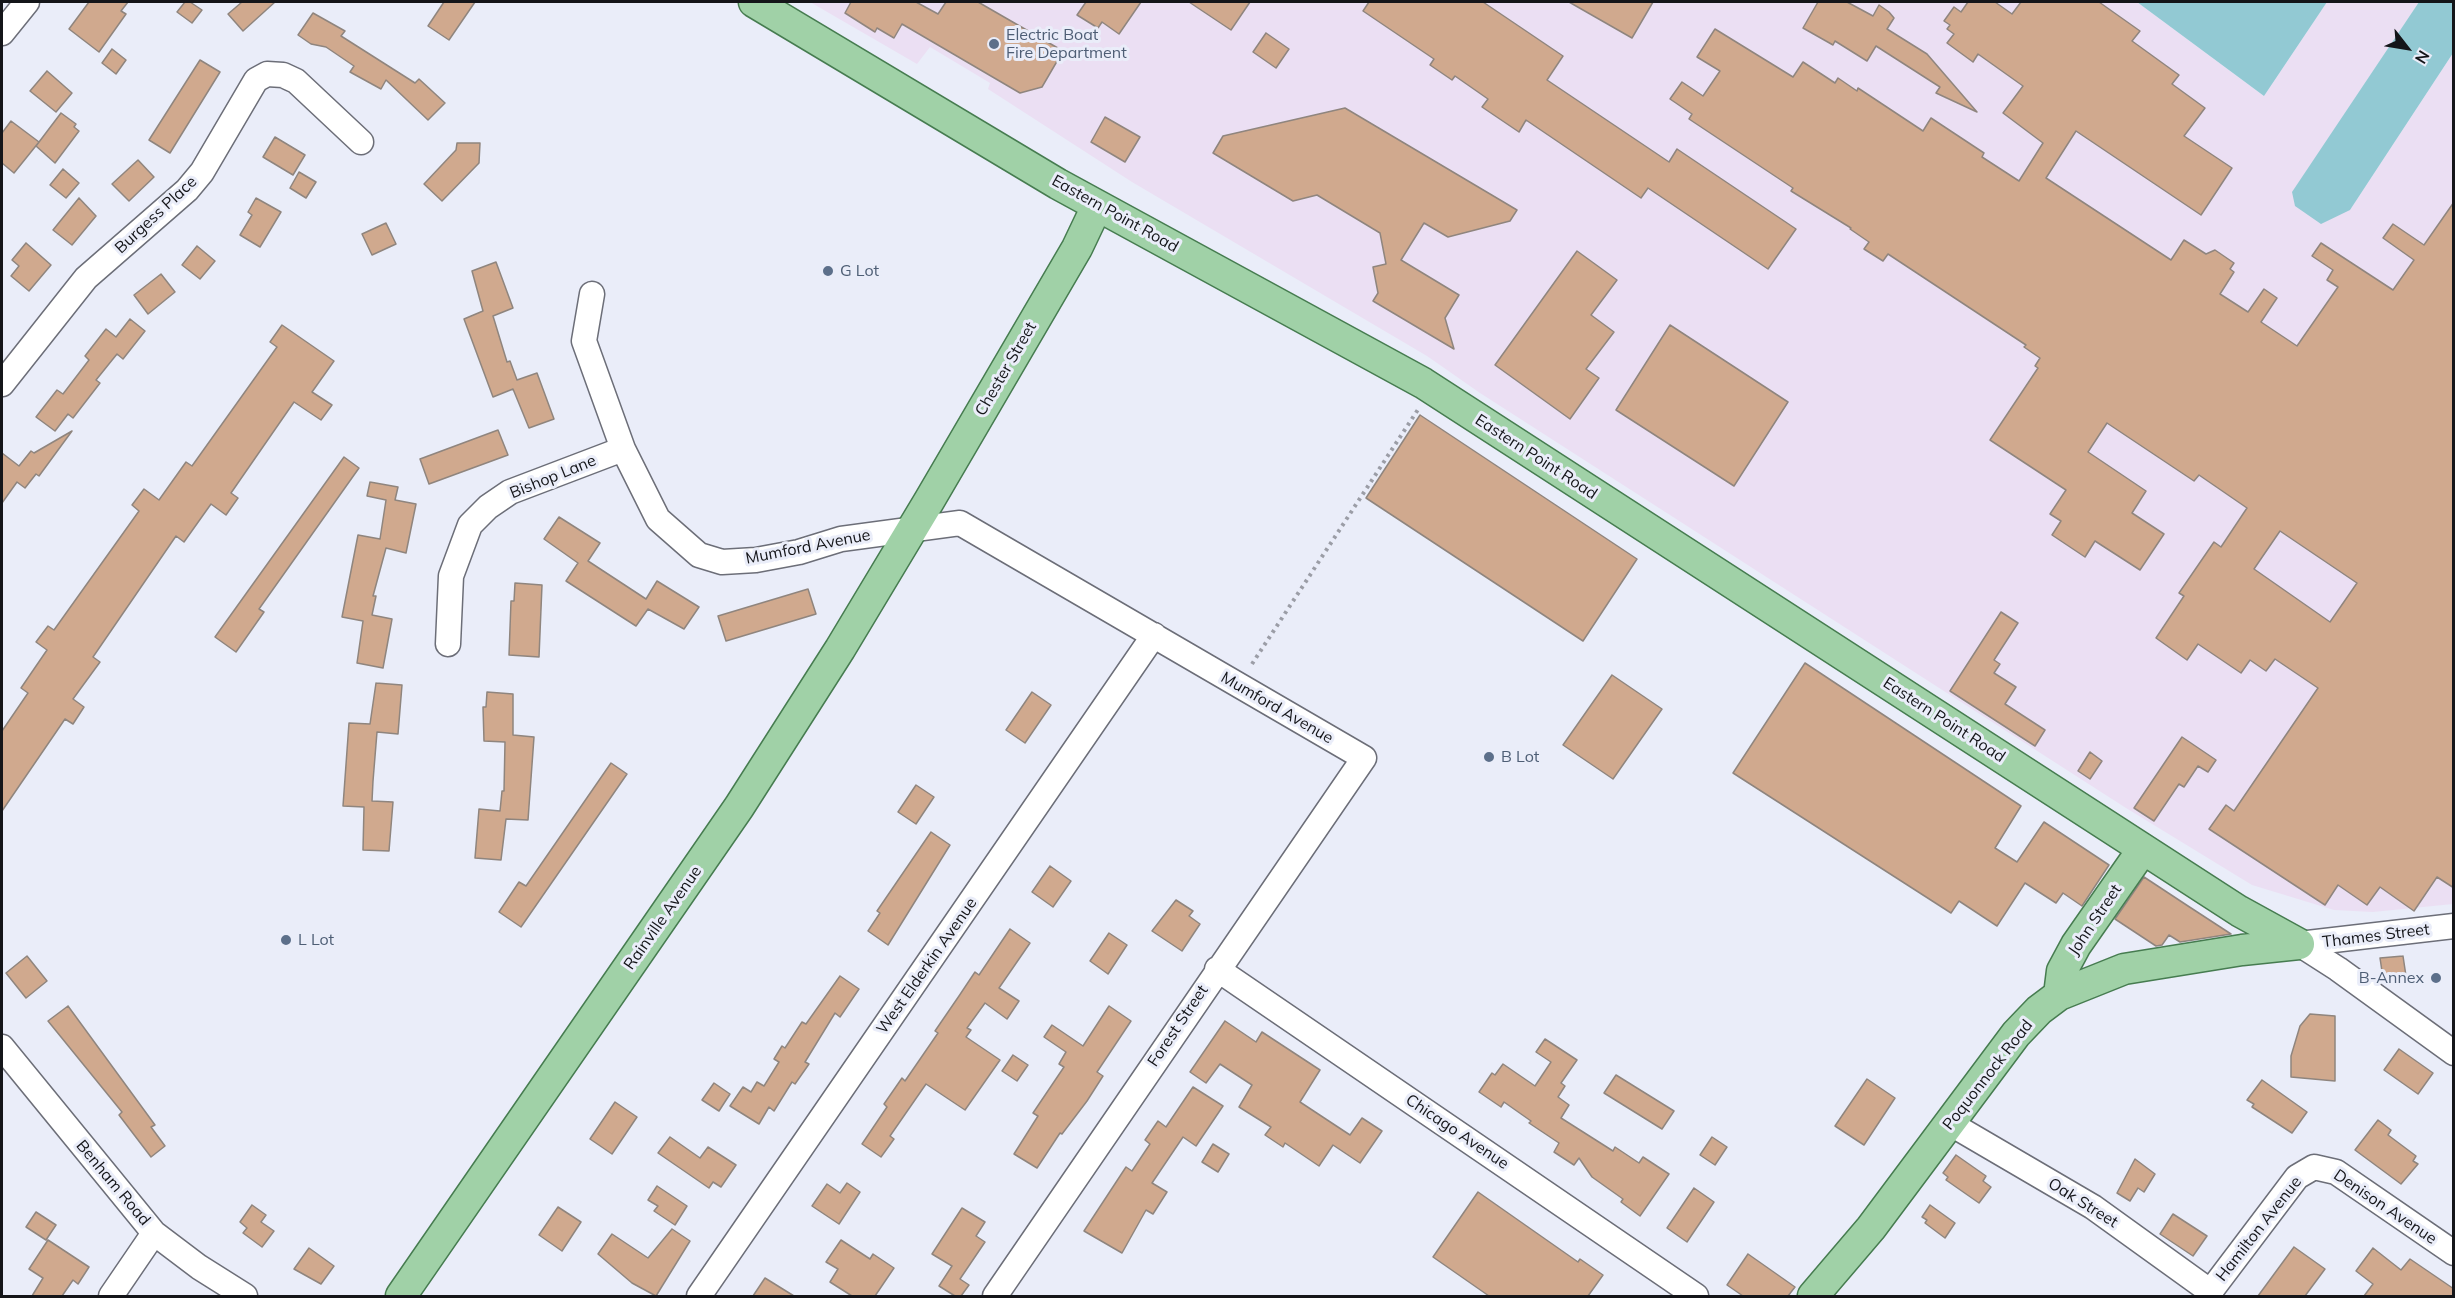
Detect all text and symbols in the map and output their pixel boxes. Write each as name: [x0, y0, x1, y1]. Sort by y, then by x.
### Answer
north arrow: [2377, 18, 2437, 78]
place label: Electric Boat Fire Department: [1006, 25, 1127, 63]
marker: Electric Boat Fire Department: [987, 37, 1001, 51]
text: N: [2411, 47, 2434, 68]
street label: Eastern Point Road: [1048, 171, 1182, 257]
street label: Burgess Place: [111, 172, 201, 258]
place label: G Lot: [840, 261, 879, 281]
marker: G Lot: [821, 264, 835, 278]
street label: Chester Street: [971, 319, 1041, 419]
street label: Eastern Point Road: [1471, 410, 1601, 504]
street label: Bishop Lane: [507, 451, 599, 503]
street label: Mumford Avenue: [744, 526, 872, 568]
street label: Mumford Avenue: [1217, 668, 1337, 748]
street label: Eastern Point Road: [1879, 673, 2009, 767]
place label: B Lot: [1501, 747, 1539, 767]
marker: B Lot: [1482, 750, 1496, 764]
street label: Rainville Avenue: [620, 862, 706, 974]
street label: John Street: [2064, 881, 2126, 959]
street label: West Elderkin Avenue: [873, 894, 981, 1038]
street label: Thames Street: [2321, 920, 2431, 952]
place label: L Lot: [298, 930, 334, 950]
marker: L Lot: [279, 933, 293, 947]
place label: B-Annex: [2359, 968, 2424, 988]
marker: B-Annex: [2429, 971, 2443, 985]
street label: Forest Street: [1144, 982, 1212, 1070]
street label: Poquonnock Road: [1939, 1016, 2037, 1134]
street label: Chicago Avenue: [1402, 1090, 1512, 1174]
street label: Benham Road: [72, 1136, 154, 1230]
street label: Denison Avenue: [2330, 1165, 2440, 1249]
street label: Hamilton Avenue: [2212, 1173, 2306, 1285]
street label: Oak Street: [2045, 1174, 2121, 1232]

